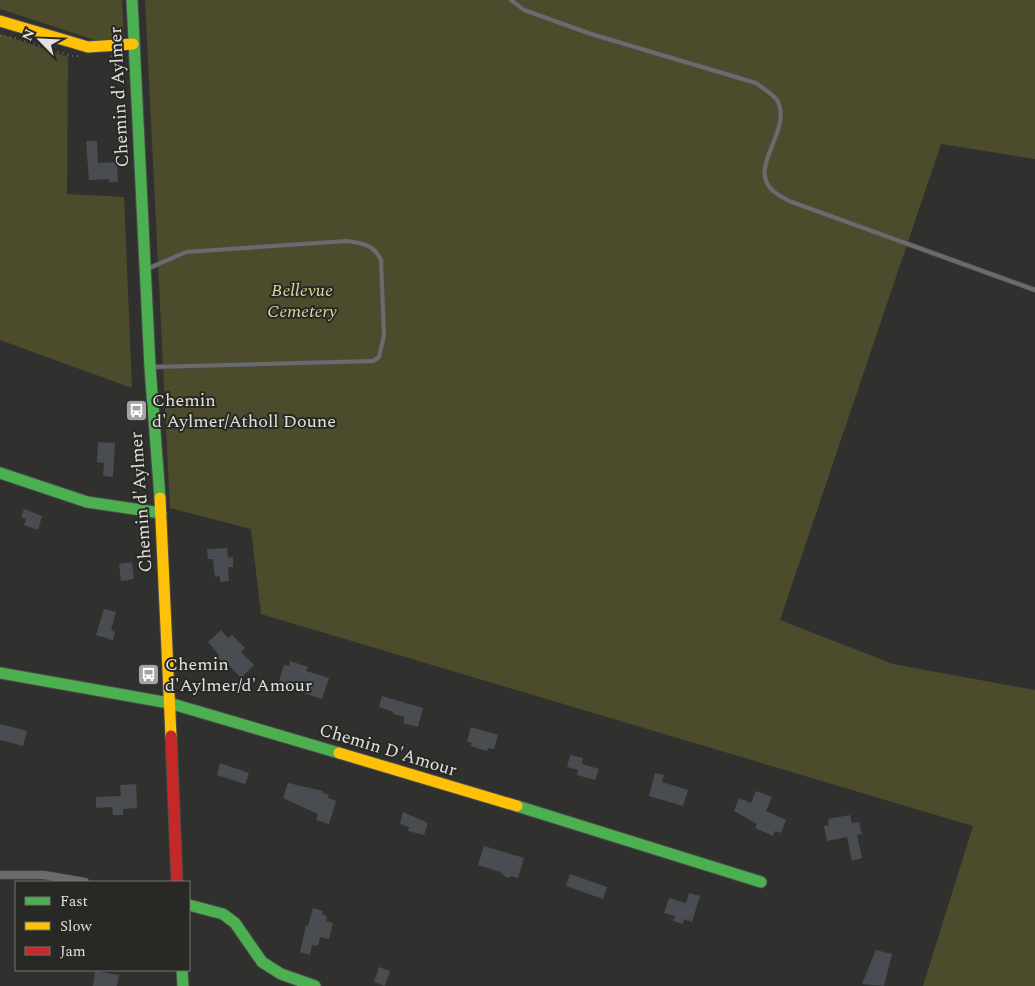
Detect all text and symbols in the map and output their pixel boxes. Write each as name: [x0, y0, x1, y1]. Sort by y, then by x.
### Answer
north arrow: [15, 15, 65, 65]
text: N: [17, 25, 40, 44]
street label: Chemin d'Aylmer: [102, 26, 136, 168]
park label: Bellevue Cemetery: [267, 277, 337, 325]
place label: Chemin d'Aylmer/Atholl Doune: [152, 387, 336, 435]
bus stop icon: Chemin d'Aylmer/Atholl Doune: [124, 398, 148, 422]
street label: Chemin d'Aylmer: [123, 431, 159, 573]
place label: Chemin d'Aylmer/d'Amour: [165, 651, 312, 699]
bus stop icon: Chemin d'Aylmer/d'Amour: [137, 662, 161, 686]
street label: Chemin D'Amour: [316, 716, 460, 784]
legend: [15, 881, 190, 971]
text: Fast: [60, 890, 88, 913]
text: Slow: [60, 915, 92, 938]
text: Jam: [60, 940, 86, 963]

